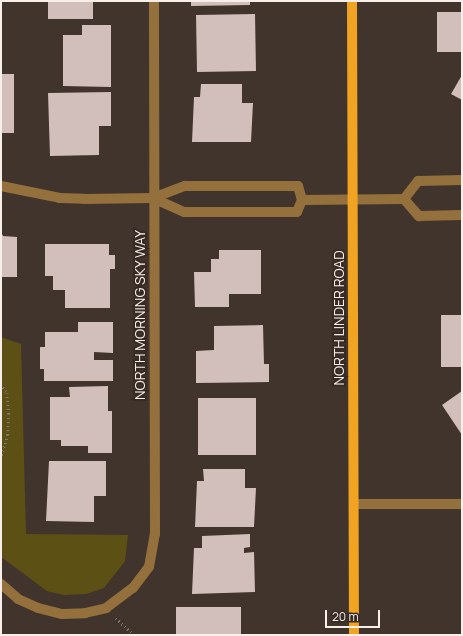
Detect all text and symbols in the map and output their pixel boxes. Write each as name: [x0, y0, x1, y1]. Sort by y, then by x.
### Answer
street label: NORTH MORNING SKY WAY: [132, 230, 148, 400]
street label: NORTH LINDER ROAD: [331, 250, 347, 386]
scale bar: [327, 602, 382, 628]
text: 20 m: [332, 608, 359, 625]

